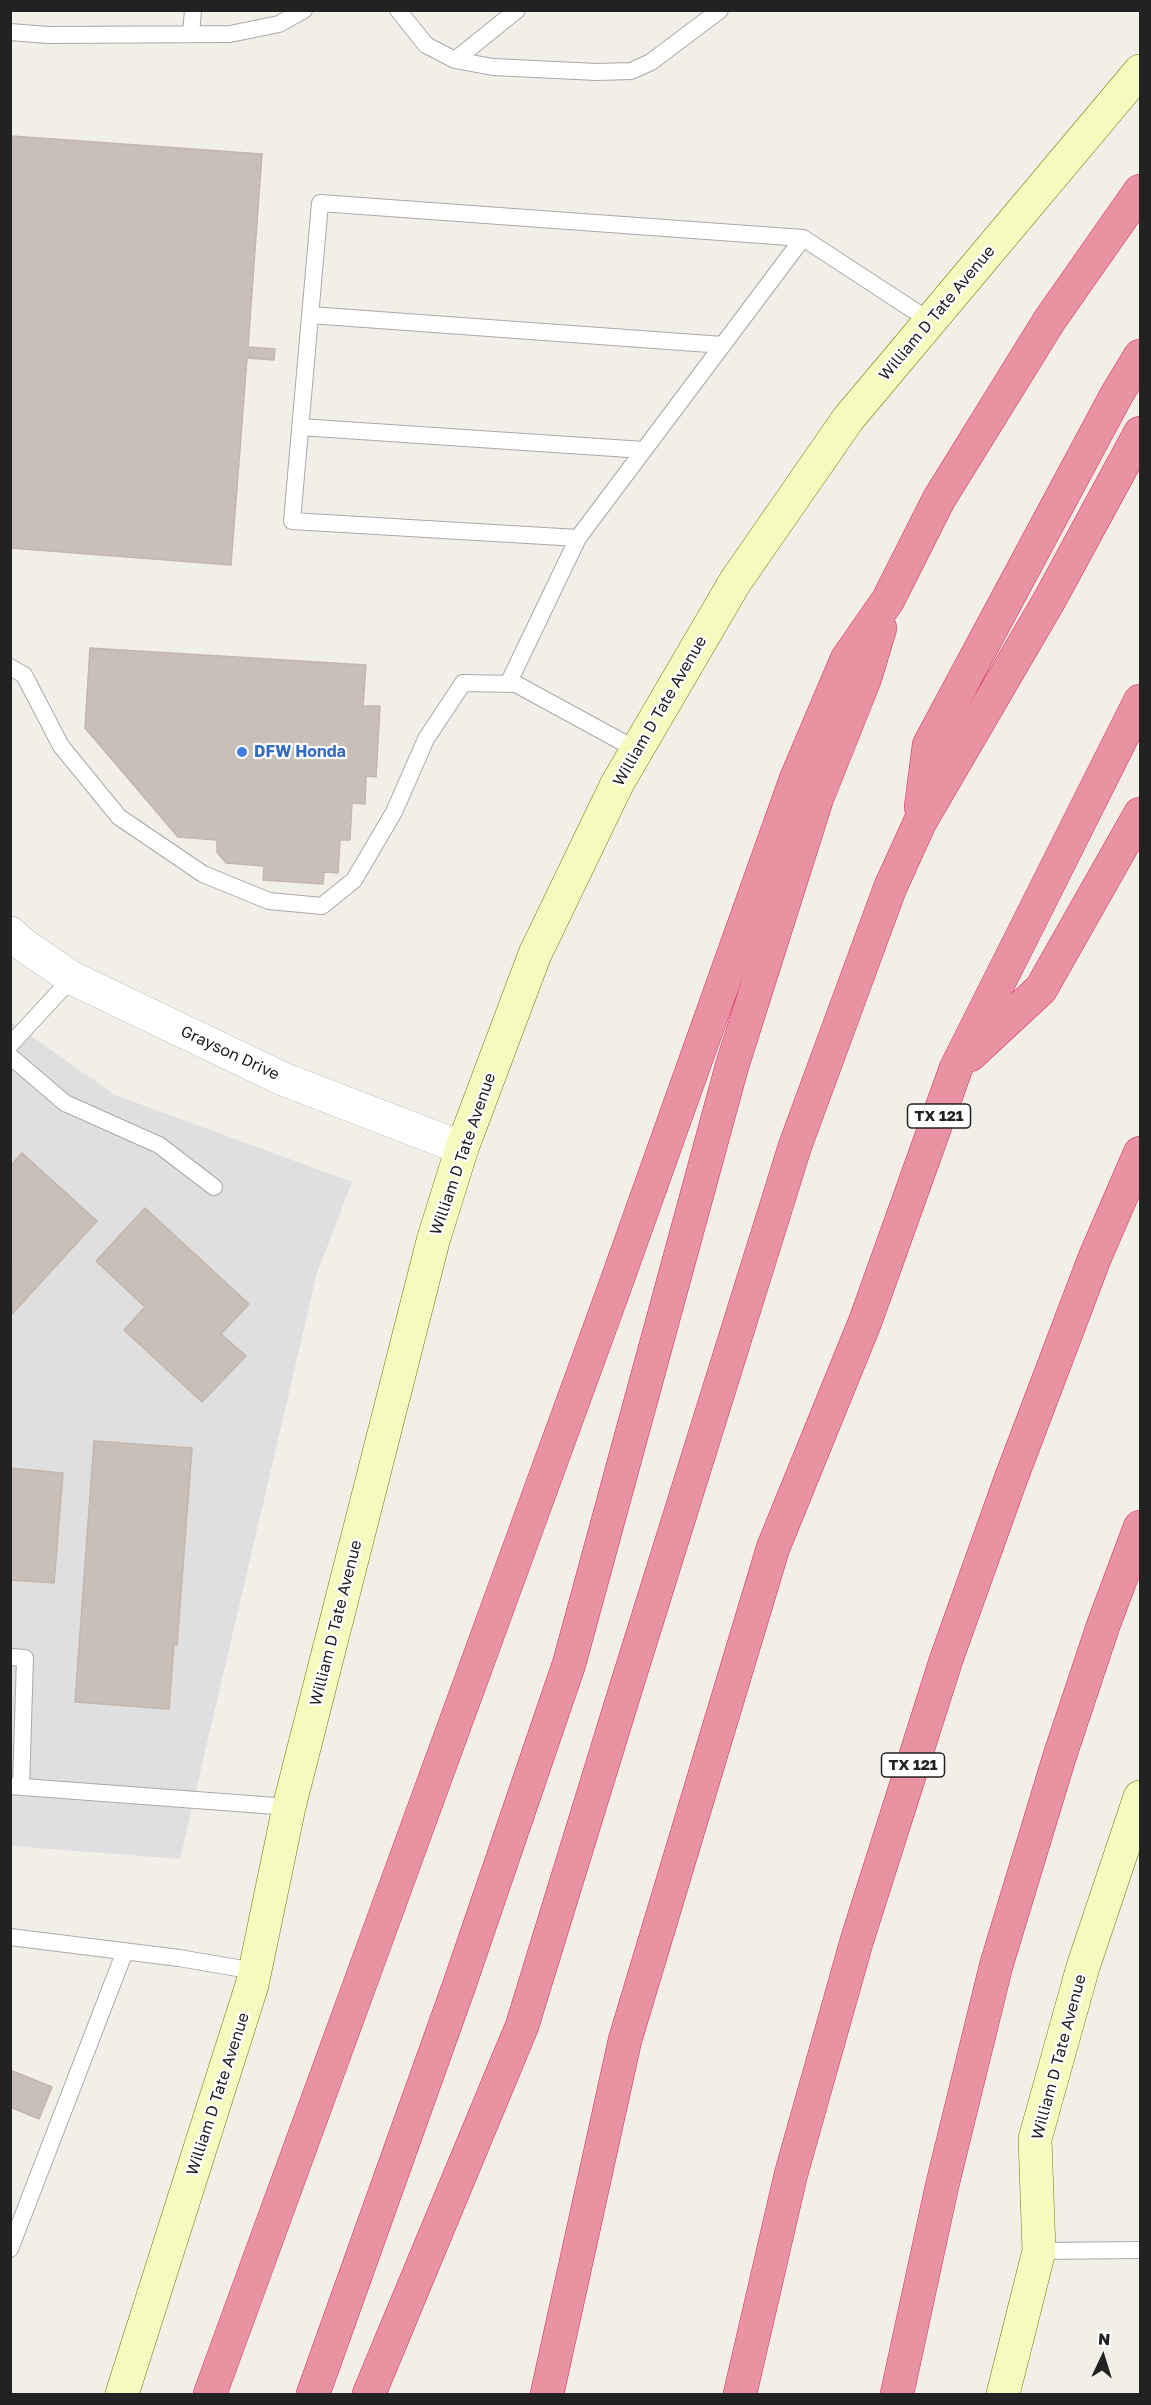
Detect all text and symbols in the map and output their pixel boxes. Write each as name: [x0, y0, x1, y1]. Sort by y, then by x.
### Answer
street label: William D Tate Avenue: [875, 242, 999, 384]
street label: William D Tate Avenue: [609, 633, 711, 789]
place label: DFW Honda: [254, 742, 346, 762]
marker: DFW Honda: [235, 745, 249, 759]
street label: Grayson Drive: [178, 1022, 282, 1084]
street label: William D Tate Avenue: [426, 1070, 500, 1238]
road number: TX 121: [908, 1104, 970, 1128]
street label: William D Tate Avenue: [306, 1538, 366, 1708]
road number: TX 121: [882, 1753, 944, 1777]
street label: William D Tate Avenue: [1028, 1972, 1090, 2142]
street label: William D Tate Avenue: [183, 2010, 253, 2178]
north arrow: [1073, 2327, 1133, 2387]
text: N: [1097, 2329, 1111, 2349]

